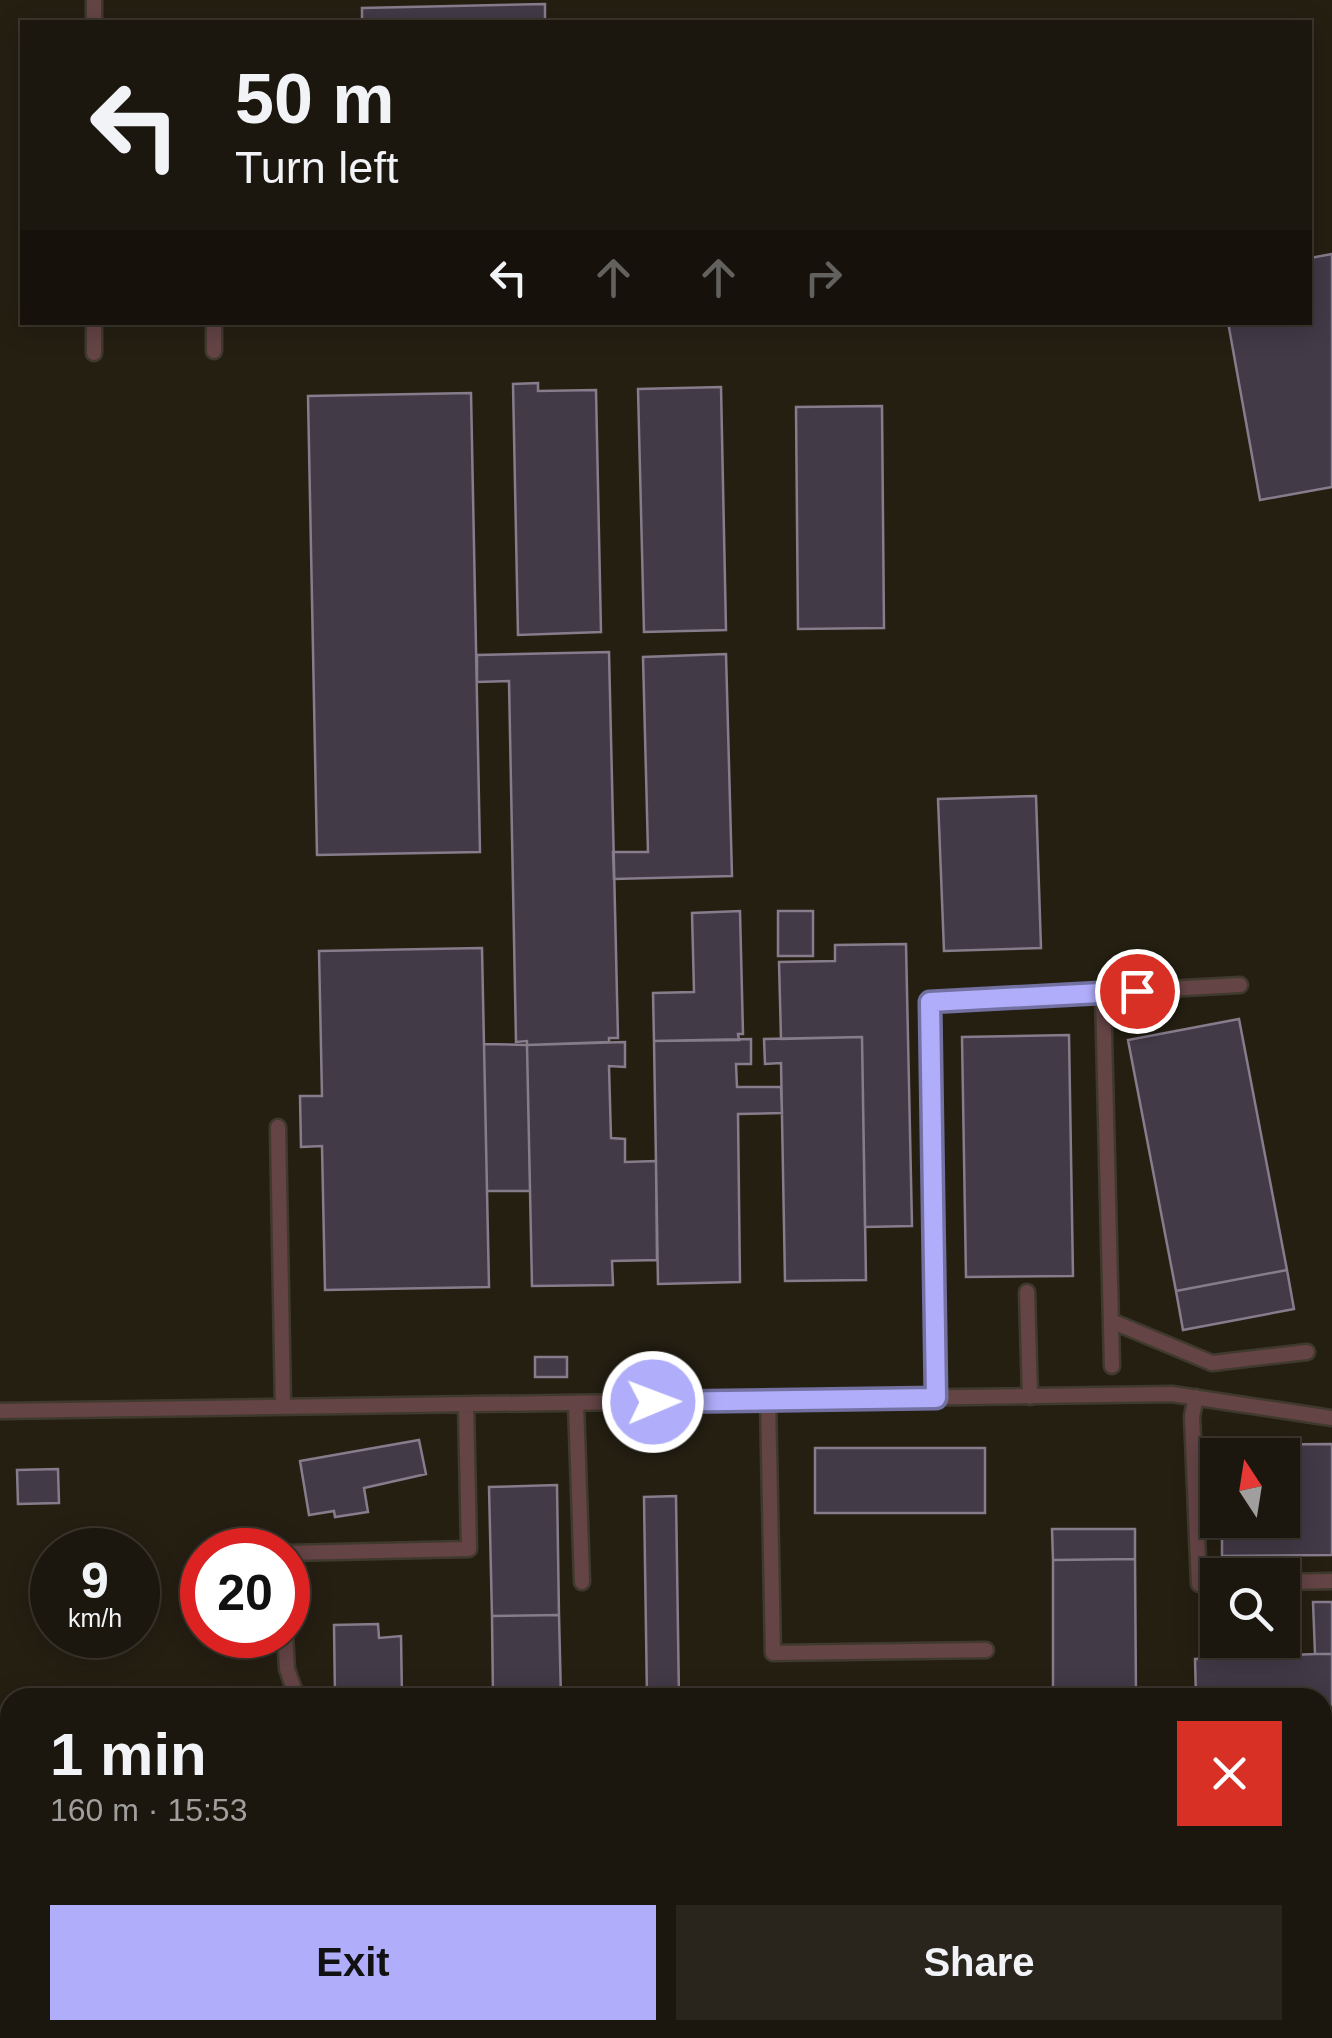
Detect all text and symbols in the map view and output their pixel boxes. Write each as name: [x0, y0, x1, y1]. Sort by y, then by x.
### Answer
icon: left: [70, 60, 200, 190]
text: 50 m: [235, 60, 395, 138]
text: Turn left: [235, 142, 398, 193]
icon: left: [481, 250, 536, 305]
icon: ahead: [586, 250, 641, 305]
icon: ahead: [691, 250, 746, 305]
icon: right: [796, 250, 851, 305]
pin: [1095, 949, 1180, 1034]
icon: arrive: [1110, 964, 1165, 1019]
position arrow: [601, 1350, 705, 1454]
north arrow: [1200, 1438, 1300, 1538]
map controls: [1200, 1438, 1300, 1658]
speed limit sign: 20: [180, 1528, 310, 1658]
text: 9: [81, 1553, 109, 1609]
button: search: [1200, 1558, 1300, 1658]
text: km/h: [68, 1604, 122, 1632]
text: 1 min: [50, 1721, 207, 1788]
button: close: [1177, 1721, 1282, 1826]
text: 160 m · 15:53: [50, 1792, 247, 1828]
button: Exit: [50, 1905, 656, 2020]
button: Share: [676, 1905, 1282, 2020]

